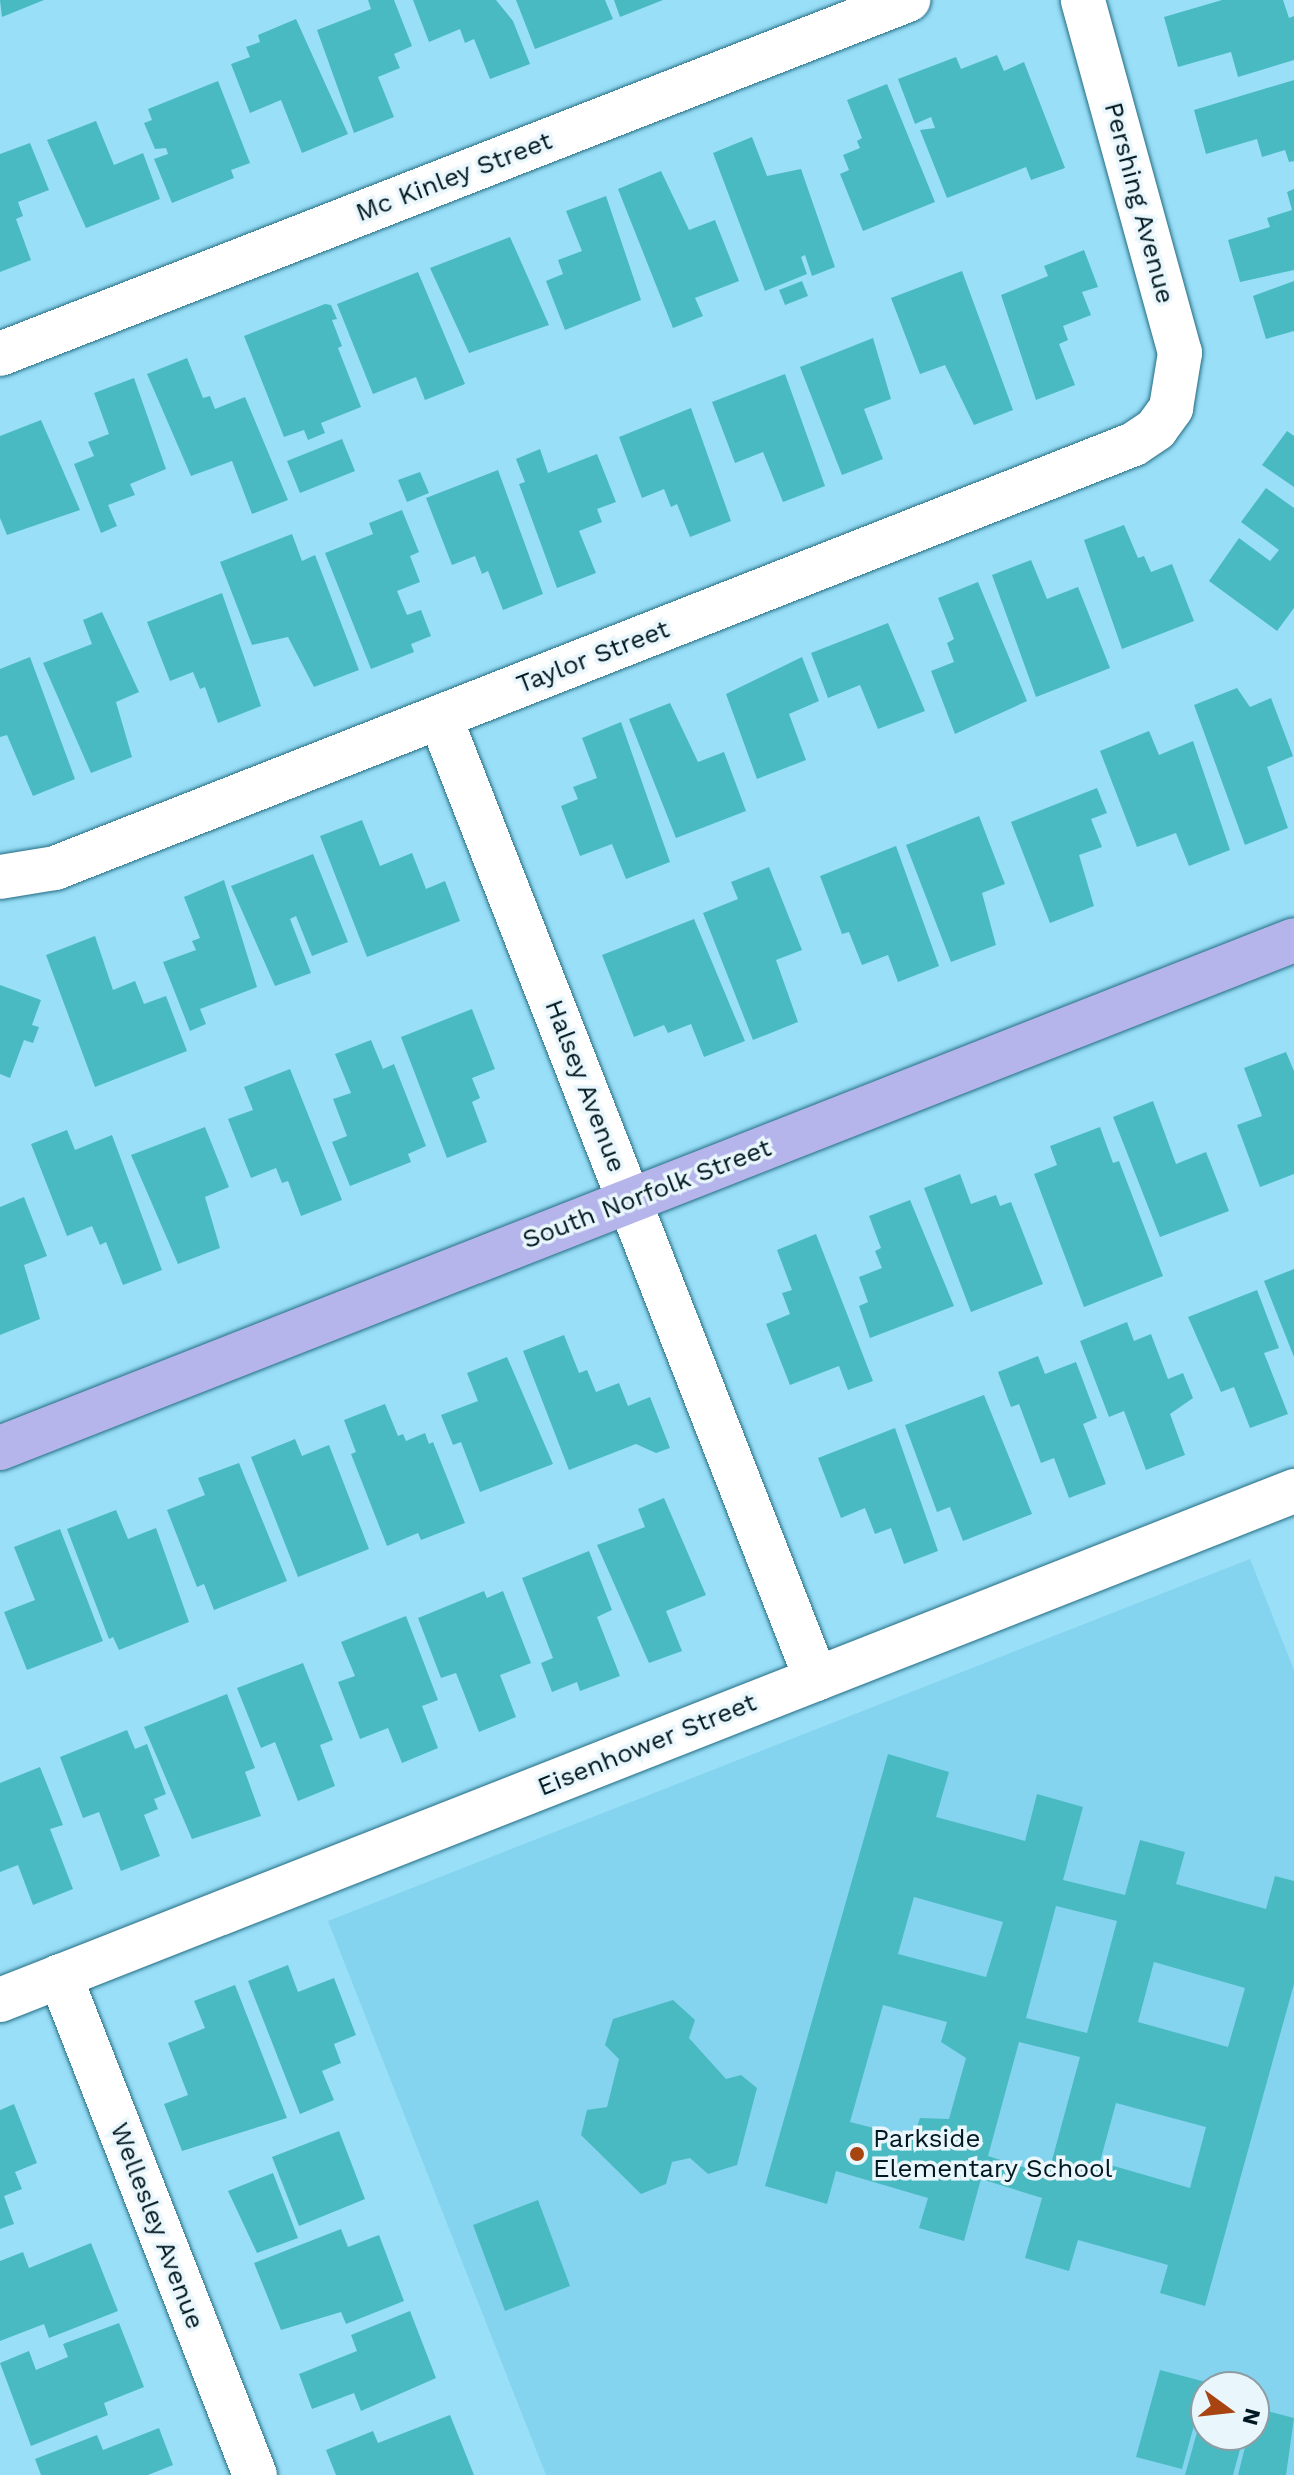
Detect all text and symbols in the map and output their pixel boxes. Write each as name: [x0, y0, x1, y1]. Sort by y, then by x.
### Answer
street label: Pershing Avenue: [1097, 98, 1181, 308]
street label: Mc Kinley Street: [351, 125, 557, 229]
street label: Taylor Street: [512, 613, 674, 701]
street label: Halsey Avenue: [537, 995, 633, 1177]
street label: South Norfolk Street: [518, 1132, 776, 1256]
street label: Eisenhower Street: [533, 1687, 761, 1803]
street label: Wellesley Avenue: [103, 2118, 211, 2334]
place label: Parkside Elementary School: [873, 2123, 1113, 2184]
marker: Parkside Elementary School: [848, 2145, 866, 2163]
north arrow: [1190, 2371, 1270, 2451]
text: N: [1238, 2406, 1266, 2428]

